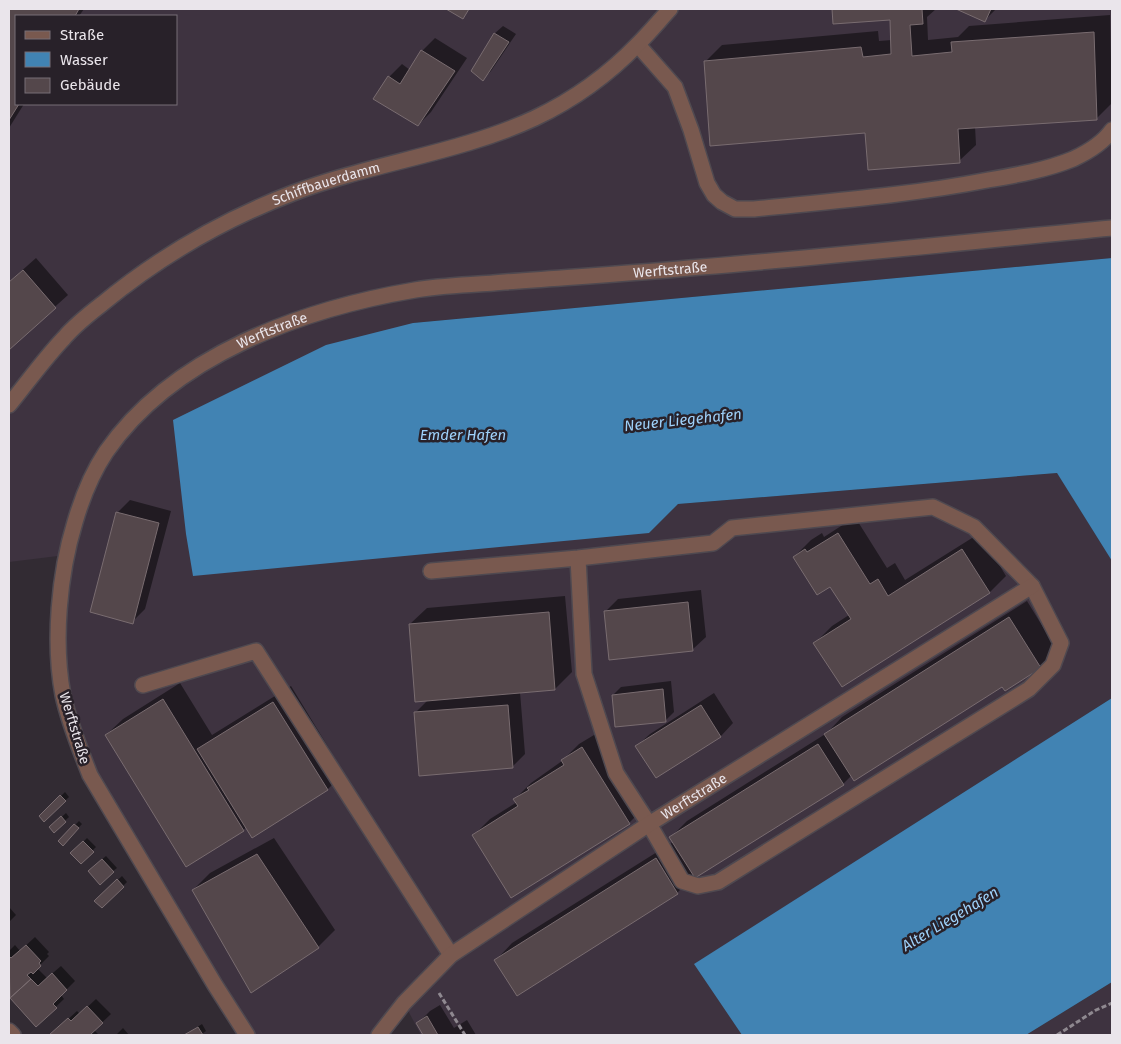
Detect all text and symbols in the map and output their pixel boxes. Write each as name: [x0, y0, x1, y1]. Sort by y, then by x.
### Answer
legend: [15, 15, 178, 105]
text: Straße: [60, 26, 104, 44]
text: Wasser: [60, 51, 108, 69]
text: Gebäude: [60, 76, 120, 94]
street label: Schiffbauerdamm: [270, 159, 382, 209]
street label: Werftstraße: [633, 259, 708, 282]
street label: Werftstraße: [234, 309, 309, 353]
water label: Neuer Liegehafen: [623, 405, 743, 435]
water label: Emder Hafen: [420, 426, 506, 444]
street label: Werftstraße: [56, 690, 94, 766]
street label: Werftstraße: [658, 770, 730, 823]
water label: Alter Liegehafen: [898, 883, 1002, 955]

